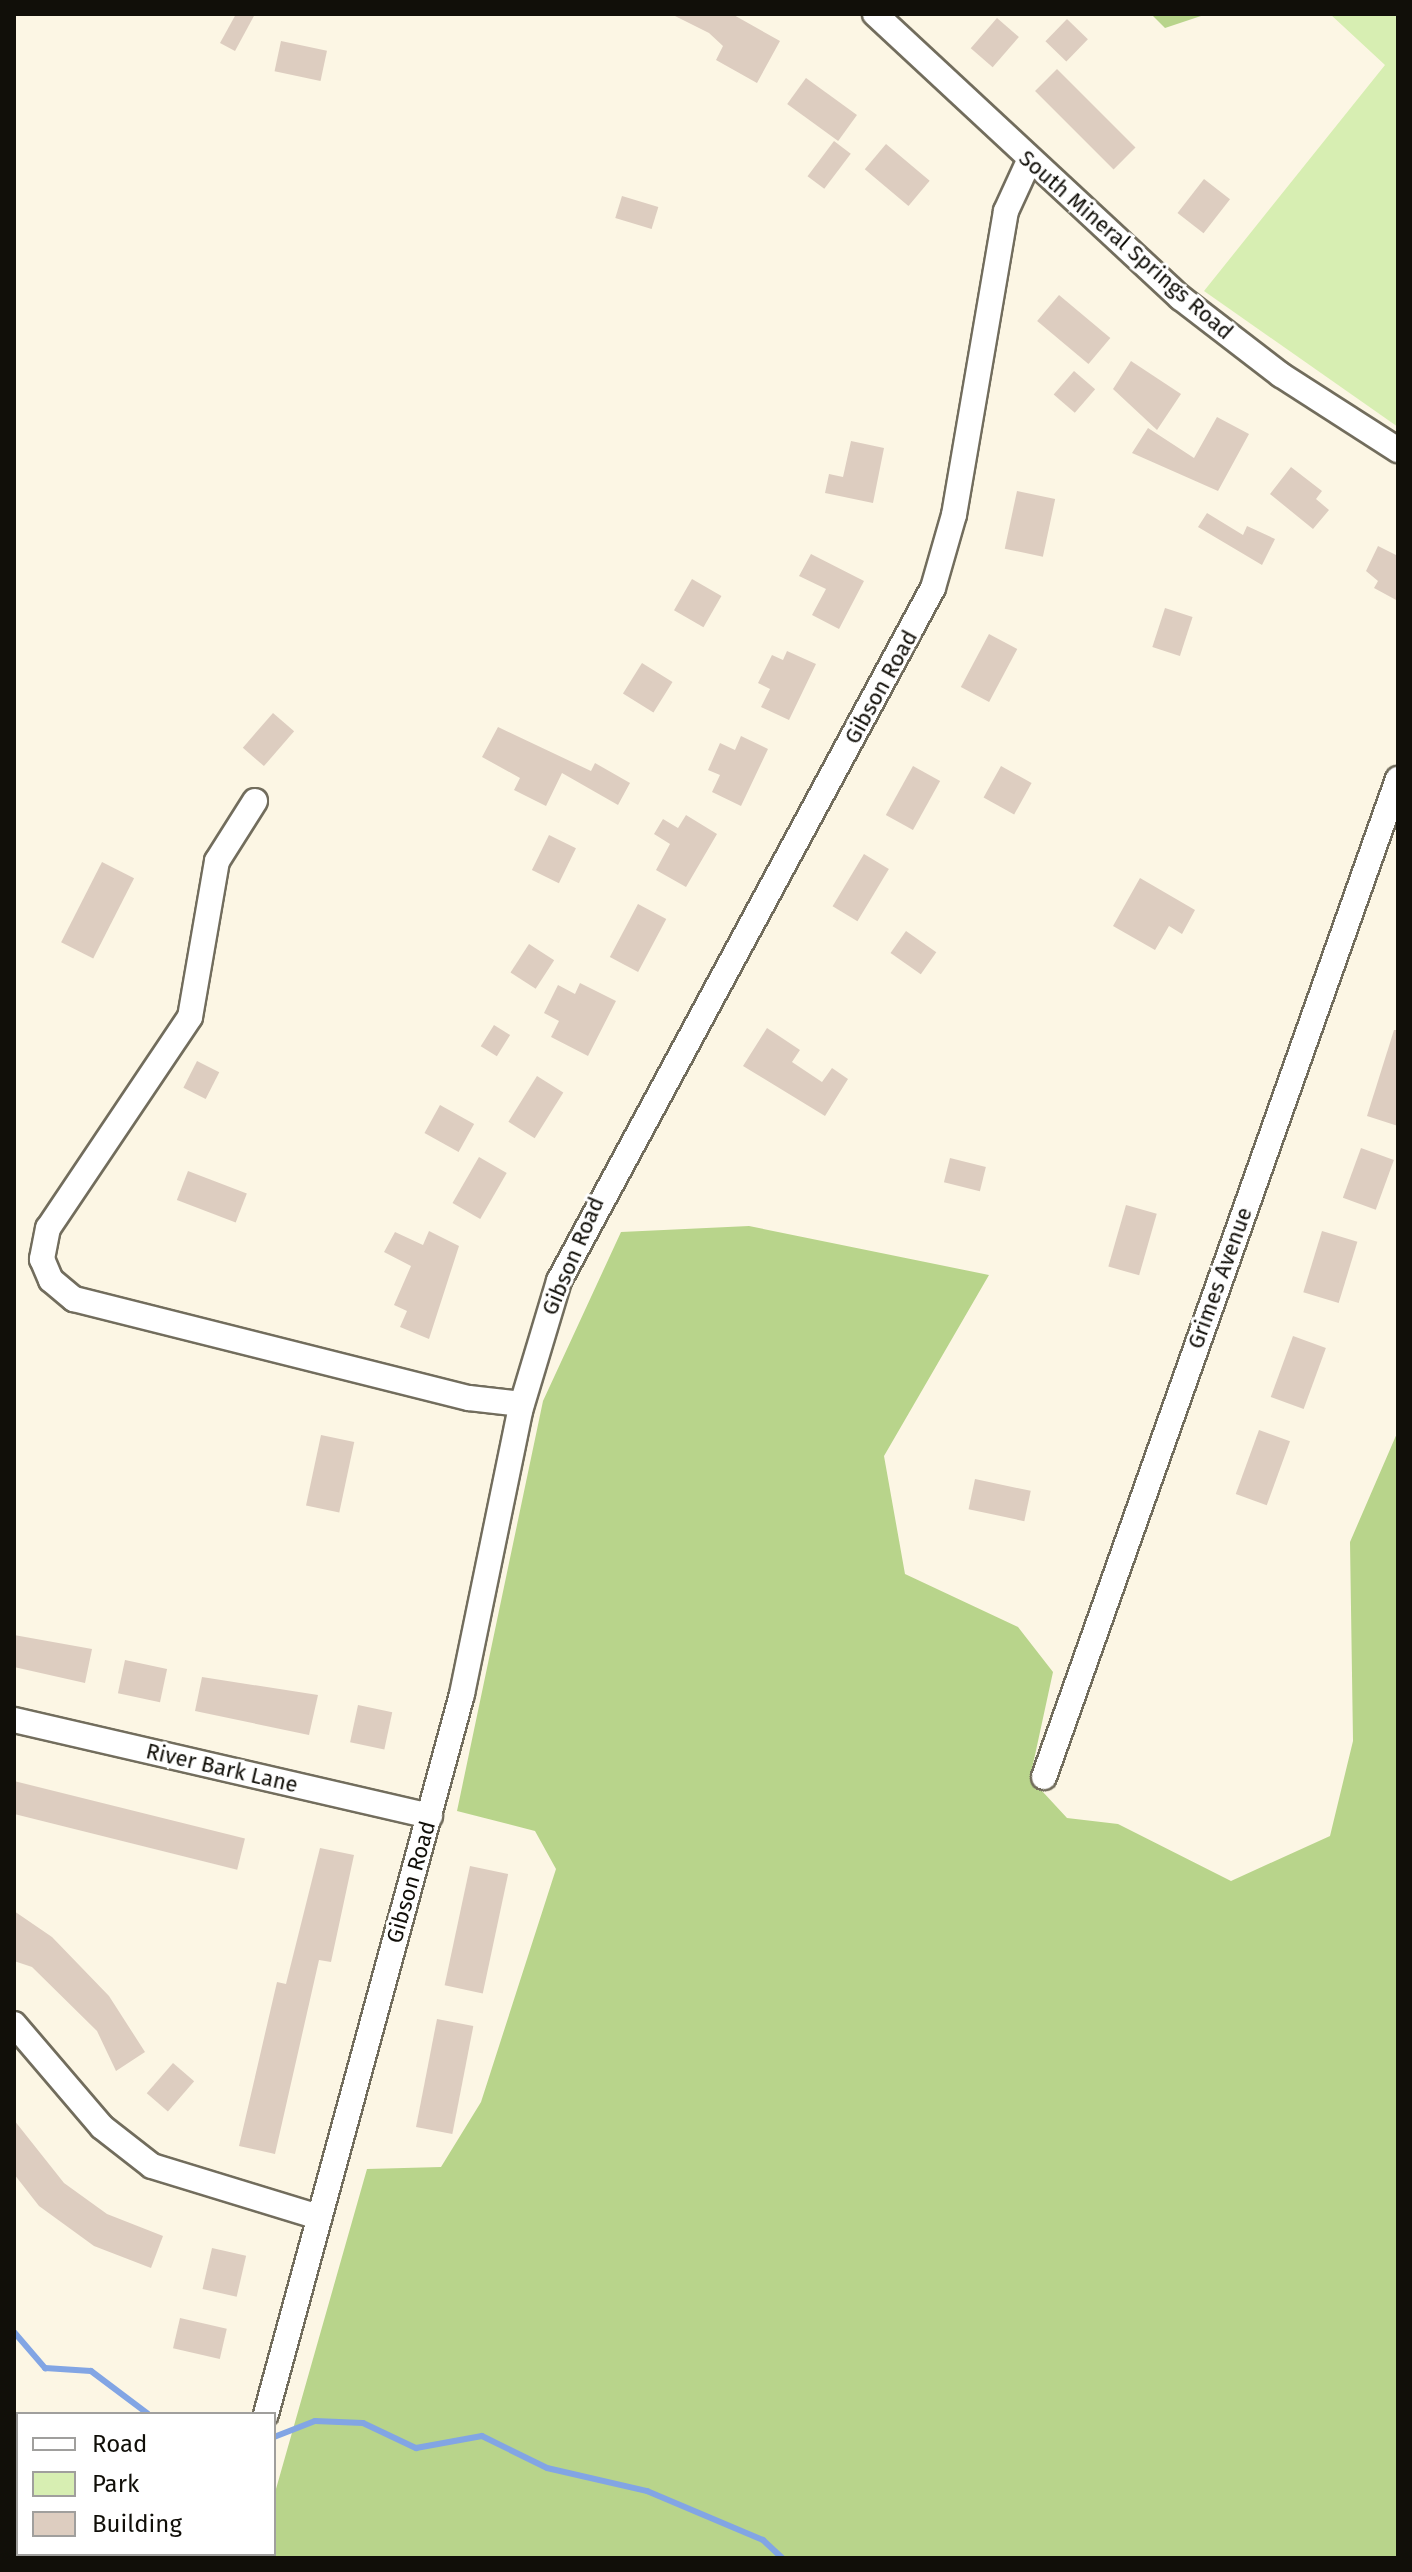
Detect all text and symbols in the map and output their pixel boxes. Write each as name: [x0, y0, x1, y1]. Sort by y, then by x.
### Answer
street label: South Mineral Springs Road: [1014, 145, 1238, 345]
street label: Gibson Road: [839, 626, 923, 748]
street label: Gibson Road: [536, 1193, 610, 1319]
street label: Grimes Avenue: [1182, 1204, 1258, 1352]
street label: River Bark Lane: [143, 1738, 301, 1798]
street label: Gibson Road: [381, 1818, 441, 1946]
legend: [16, 2412, 276, 2556]
text: Road: [92, 2430, 147, 2458]
text: Park: [92, 2470, 139, 2498]
text: Building: [92, 2510, 182, 2538]

